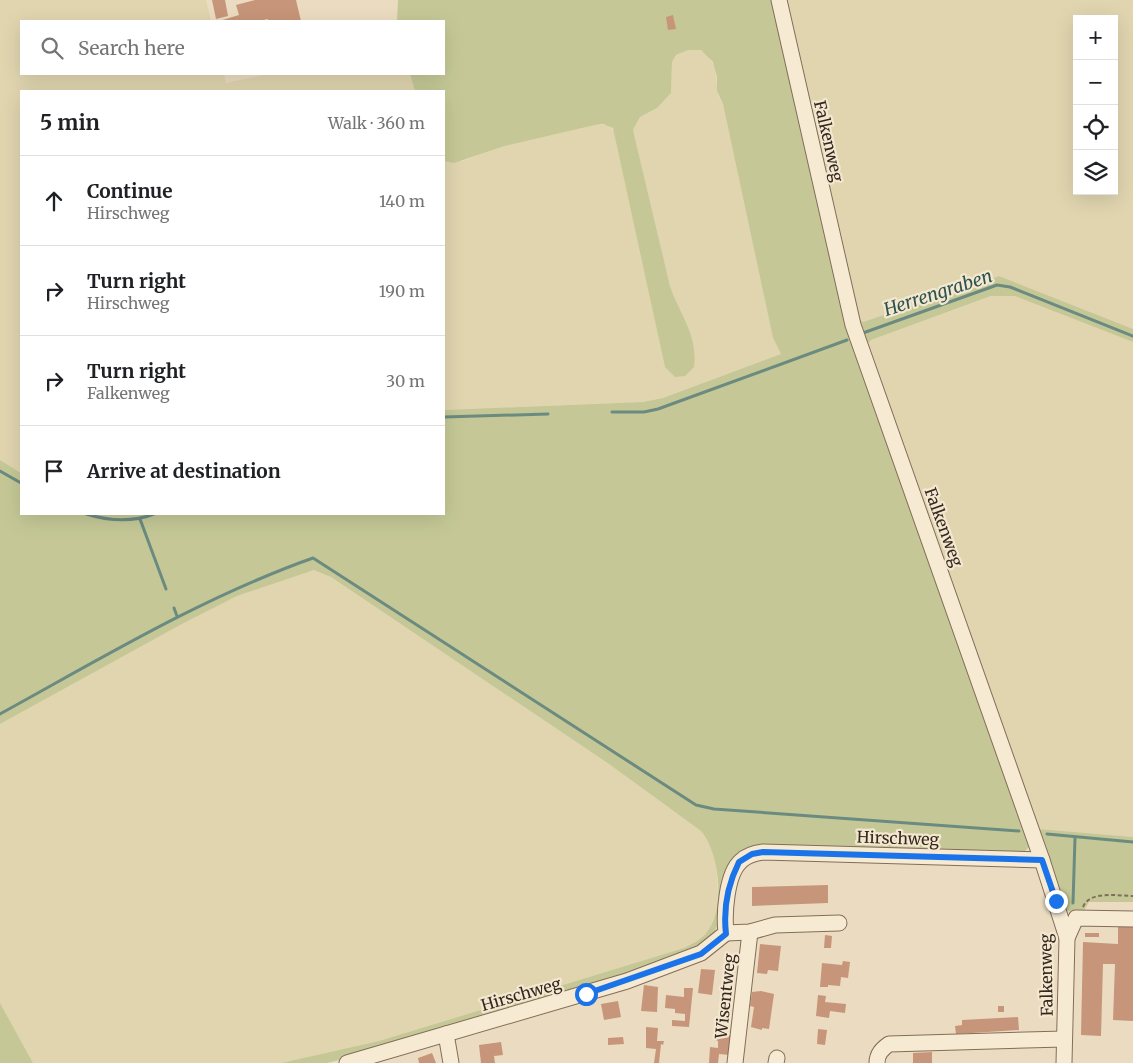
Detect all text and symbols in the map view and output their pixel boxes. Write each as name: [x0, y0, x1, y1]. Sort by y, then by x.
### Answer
map controls: [1073, 15, 1118, 195]
button: +: [1073, 15, 1118, 60]
search box: [20, 20, 445, 75]
icon: search: [38, 34, 66, 62]
text: Search here: [78, 36, 185, 60]
button: −: [1073, 60, 1118, 105]
street label: Falkenweg: [810, 98, 848, 184]
button: locate: [1073, 105, 1118, 150]
text: 5 min: [40, 109, 100, 136]
text: Walk · 360 m: [328, 113, 425, 133]
button: layers: [1073, 150, 1118, 195]
text: Continue: [87, 179, 173, 203]
icon: ahead: [40, 187, 68, 215]
text: 140 m: [379, 191, 425, 211]
text: Hirschweg: [87, 203, 169, 223]
water label: Herrengraben: [880, 264, 995, 321]
text: Turn right: [87, 269, 186, 293]
icon: right: [40, 277, 68, 305]
text: 190 m: [379, 281, 425, 301]
text: Hirschweg: [87, 293, 169, 313]
text: Turn right: [87, 359, 186, 383]
icon: right: [40, 367, 68, 395]
text: 30 m: [386, 371, 425, 391]
text: Falkenweg: [87, 383, 170, 403]
icon: arrive: [40, 457, 68, 485]
text: Arrive at destination: [87, 459, 281, 483]
street label: Falkenweg: [920, 485, 968, 570]
street label: Hirschweg: [856, 827, 940, 849]
route end: [1045, 890, 1068, 913]
street label: Falkenweg: [1035, 933, 1057, 1017]
street label: Wisentweg: [710, 952, 739, 1041]
street label: Hirschweg: [479, 973, 564, 1015]
route start: [575, 983, 598, 1006]

